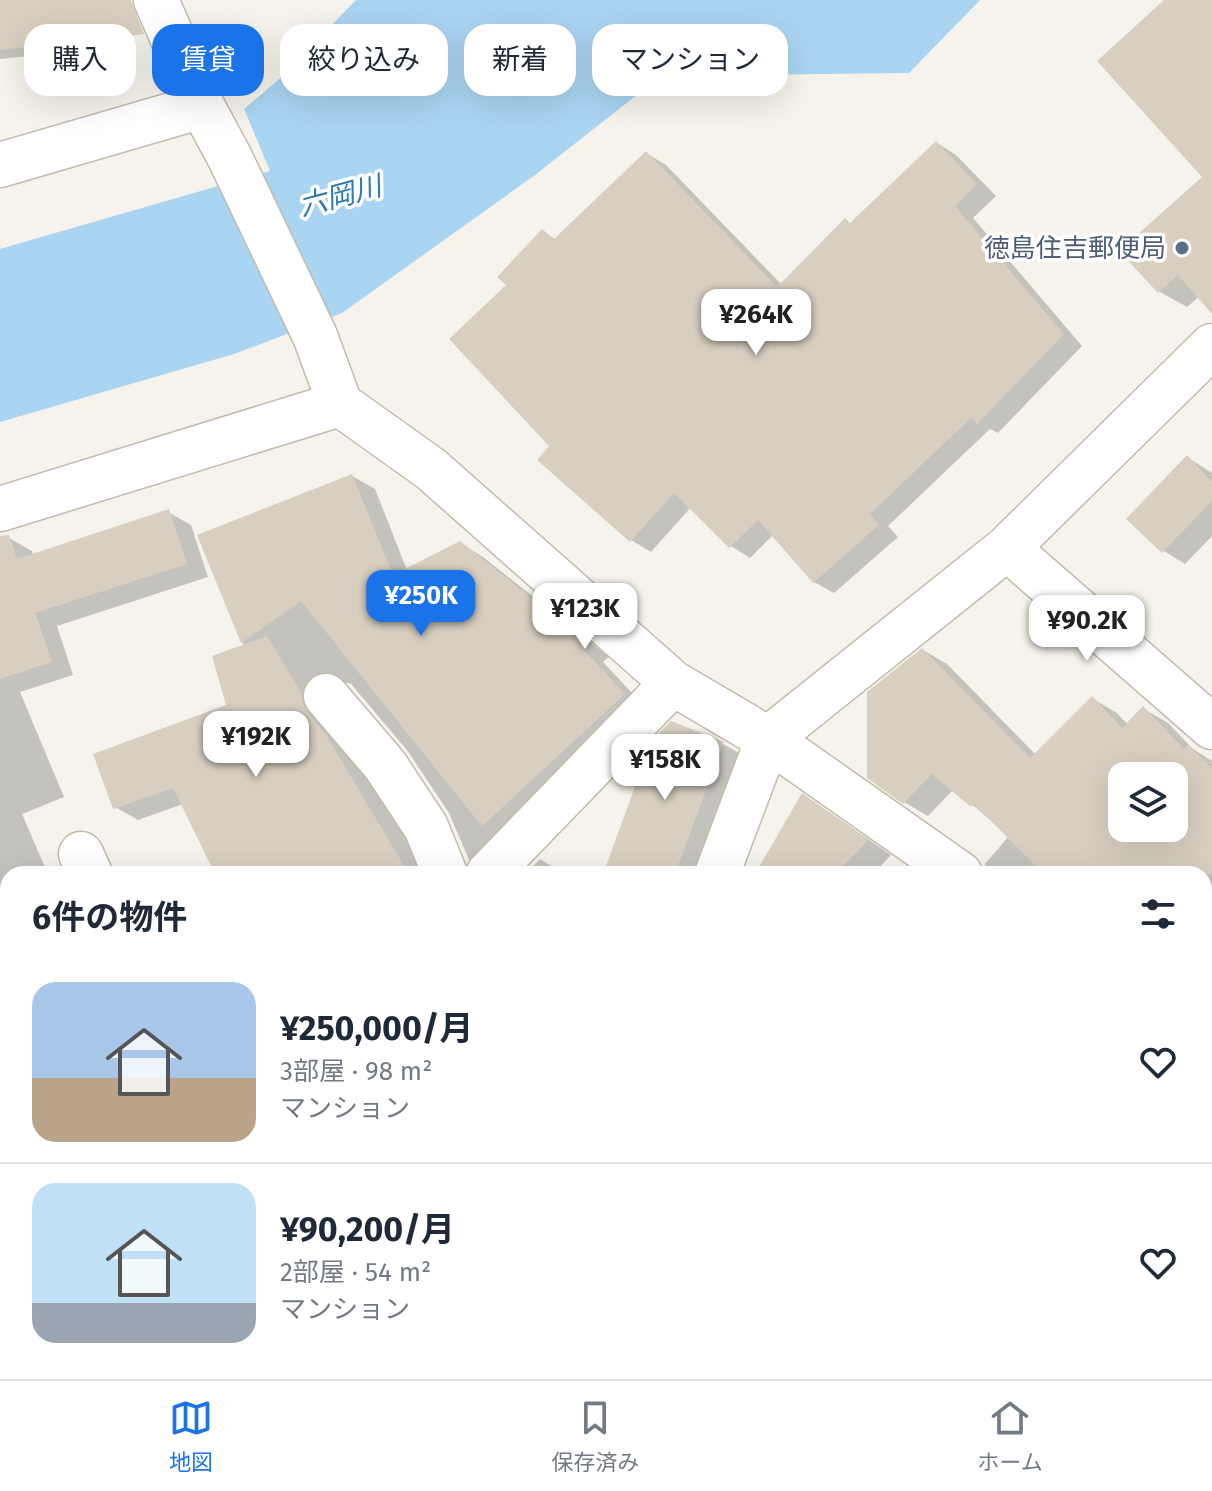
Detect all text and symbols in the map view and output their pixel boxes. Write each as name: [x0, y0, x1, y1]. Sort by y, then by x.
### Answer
chip: 購入: [24, 24, 136, 96]
chip: 賃貸: [152, 24, 264, 96]
chip: 絞り込み: [280, 24, 448, 96]
chip: 新着: [464, 24, 576, 96]
chip: マンション: [592, 24, 788, 96]
water label: 六岡川: [295, 168, 388, 223]
place label: 徳島住吉郵便局: [984, 233, 1166, 264]
marker: 徳島住吉郵便局: [1173, 239, 1191, 257]
pin: ¥264K: [700, 289, 812, 357]
text: ¥264K: [719, 299, 793, 330]
pin: ¥250K: [365, 570, 477, 638]
text: ¥250K: [384, 580, 458, 611]
pin: ¥123K: [529, 583, 641, 651]
text: ¥123K: [550, 593, 620, 624]
pin: ¥90.2K: [1022, 595, 1152, 663]
text: ¥90.2K: [1047, 605, 1127, 636]
pin: ¥192K: [200, 711, 312, 779]
text: ¥192K: [221, 721, 291, 752]
pin: ¥158K: [609, 734, 721, 802]
text: ¥158K: [629, 744, 701, 775]
map controls: [1108, 762, 1188, 842]
button: layers: [1108, 762, 1188, 842]
icon: filters: [1136, 892, 1180, 936]
text: 6件の物件: [32, 897, 187, 938]
text: ¥250,000/月: [280, 1008, 474, 1049]
icon: home: [96, 1014, 192, 1110]
icon: heart: [1136, 1040, 1180, 1084]
text: 3部屋 · 98 m²: [280, 1056, 432, 1087]
text: マンション: [280, 1093, 410, 1124]
text: ¥90,200/月: [280, 1209, 455, 1250]
icon: home: [96, 1215, 192, 1311]
icon: heart: [1136, 1241, 1180, 1285]
text: 2部屋 · 54 m²: [280, 1257, 431, 1288]
text: マンション: [280, 1294, 410, 1325]
tab: 地図: [169, 1396, 213, 1476]
tab: 保存済み: [551, 1396, 639, 1476]
tab: ホーム: [978, 1396, 1043, 1476]

